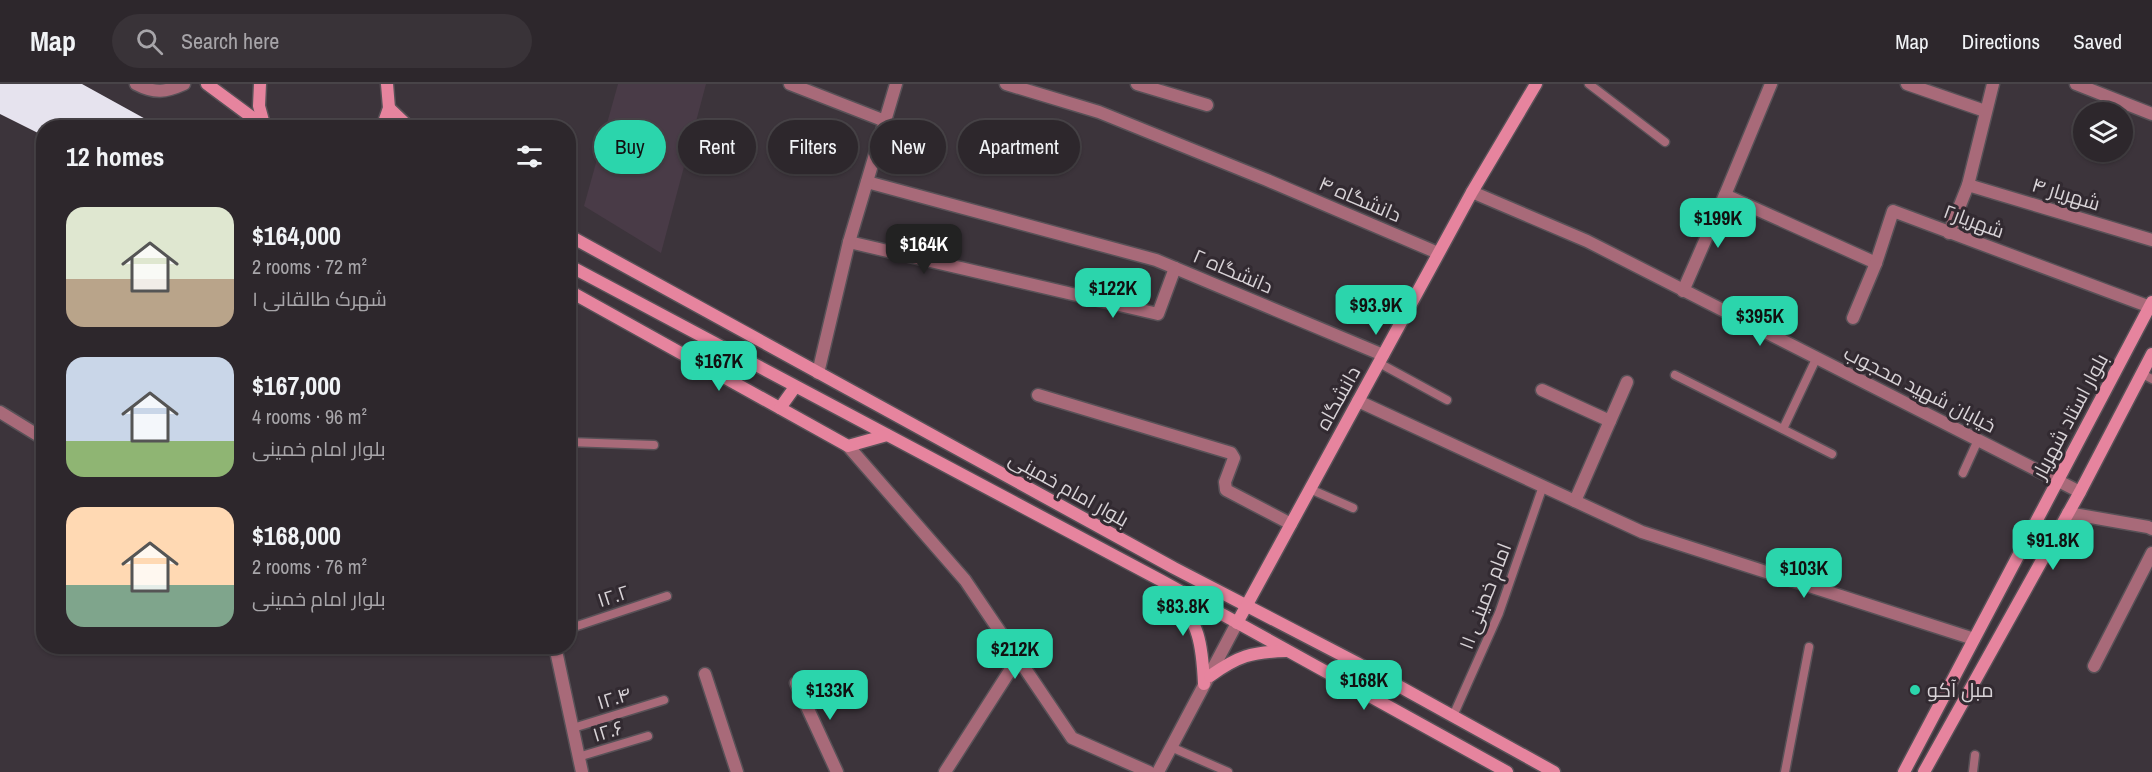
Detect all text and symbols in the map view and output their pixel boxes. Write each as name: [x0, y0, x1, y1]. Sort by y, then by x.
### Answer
search box: [112, 14, 532, 68]
text: Map: [30, 22, 76, 60]
icon: search: [133, 25, 166, 58]
text: Search here: [181, 26, 279, 56]
text: Map: [1895, 27, 1929, 56]
text: Directions: [1962, 27, 2040, 56]
text: Saved: [2073, 27, 2122, 56]
map controls: [2073, 102, 2133, 162]
button: layers: [2073, 102, 2133, 162]
chip: Buy: [594, 120, 666, 174]
chip: Rent: [678, 120, 756, 174]
chip: Filters: [768, 120, 858, 174]
chip: New: [870, 120, 946, 174]
chip: Apartment: [958, 120, 1080, 174]
text: 12 homes: [66, 139, 164, 174]
icon: filters: [513, 140, 546, 173]
street label: دانشگاه ۴: [1315, 169, 1406, 228]
street label: شهریار ۴: [2029, 170, 2104, 217]
street label: شهریار۲: [1940, 197, 2008, 244]
pin: $199K: [1676, 198, 1760, 249]
text: $199K: [1694, 204, 1742, 231]
text: $164,000: [252, 218, 341, 253]
pin: $164K: [882, 224, 966, 275]
text: $164K: [900, 230, 948, 257]
icon: home: [114, 231, 186, 303]
street label: دانشگاه ۲: [1189, 242, 1277, 299]
text: 2 rooms · 72 m²: [252, 253, 367, 280]
pin: $122K: [1071, 268, 1155, 319]
text: $122K: [1089, 274, 1137, 301]
text: شهرک طالقانی ۱: [252, 285, 387, 312]
pin: $93.9K: [1327, 285, 1425, 336]
text: $93.9K: [1350, 291, 1402, 318]
pin: $395K: [1718, 296, 1802, 347]
text: $395K: [1736, 302, 1784, 329]
street label: خیابان شهید محجوب: [1840, 339, 2001, 439]
pin: $167K: [677, 341, 761, 392]
text: $167K: [695, 347, 743, 374]
street label: بلوار استاد شهریار: [2025, 348, 2114, 484]
street label: دانشگاه: [1309, 361, 1366, 435]
text: $167,000: [252, 368, 341, 403]
icon: home: [114, 381, 186, 453]
text: 4 rooms · 96 m²: [252, 403, 367, 430]
text: بلوار امام خمینی: [252, 435, 385, 462]
street label: بلوار امام خمینی: [1004, 444, 1134, 534]
text: $168,000: [252, 518, 341, 553]
pin: $91.8K: [2004, 520, 2102, 571]
text: $91.8K: [2027, 526, 2079, 553]
icon: home: [114, 531, 186, 603]
street label: امام خمینی ۱۱: [1452, 539, 1518, 653]
pin: $103K: [1762, 548, 1846, 599]
text: 2 rooms · 76 m²: [252, 553, 367, 580]
text: $103K: [1780, 554, 1828, 581]
street label: ۱۲.۲: [594, 578, 632, 613]
text: بلوار امام خمینی: [252, 585, 385, 612]
pin: $83.8K: [1134, 586, 1232, 637]
text: $83.8K: [1157, 592, 1209, 619]
pin: $212K: [973, 629, 1057, 680]
text: $212K: [991, 635, 1039, 662]
pin: $168K: [1322, 660, 1406, 711]
text: $168K: [1340, 666, 1388, 693]
pin: $133K: [788, 670, 872, 721]
text: $133K: [806, 676, 854, 703]
place label: مبل آکو: [1927, 676, 1994, 703]
street label: ۱۲.۴: [593, 680, 634, 715]
marker: مبل آکو: [1908, 683, 1922, 697]
street label: ۱۲.۶: [589, 713, 627, 748]

